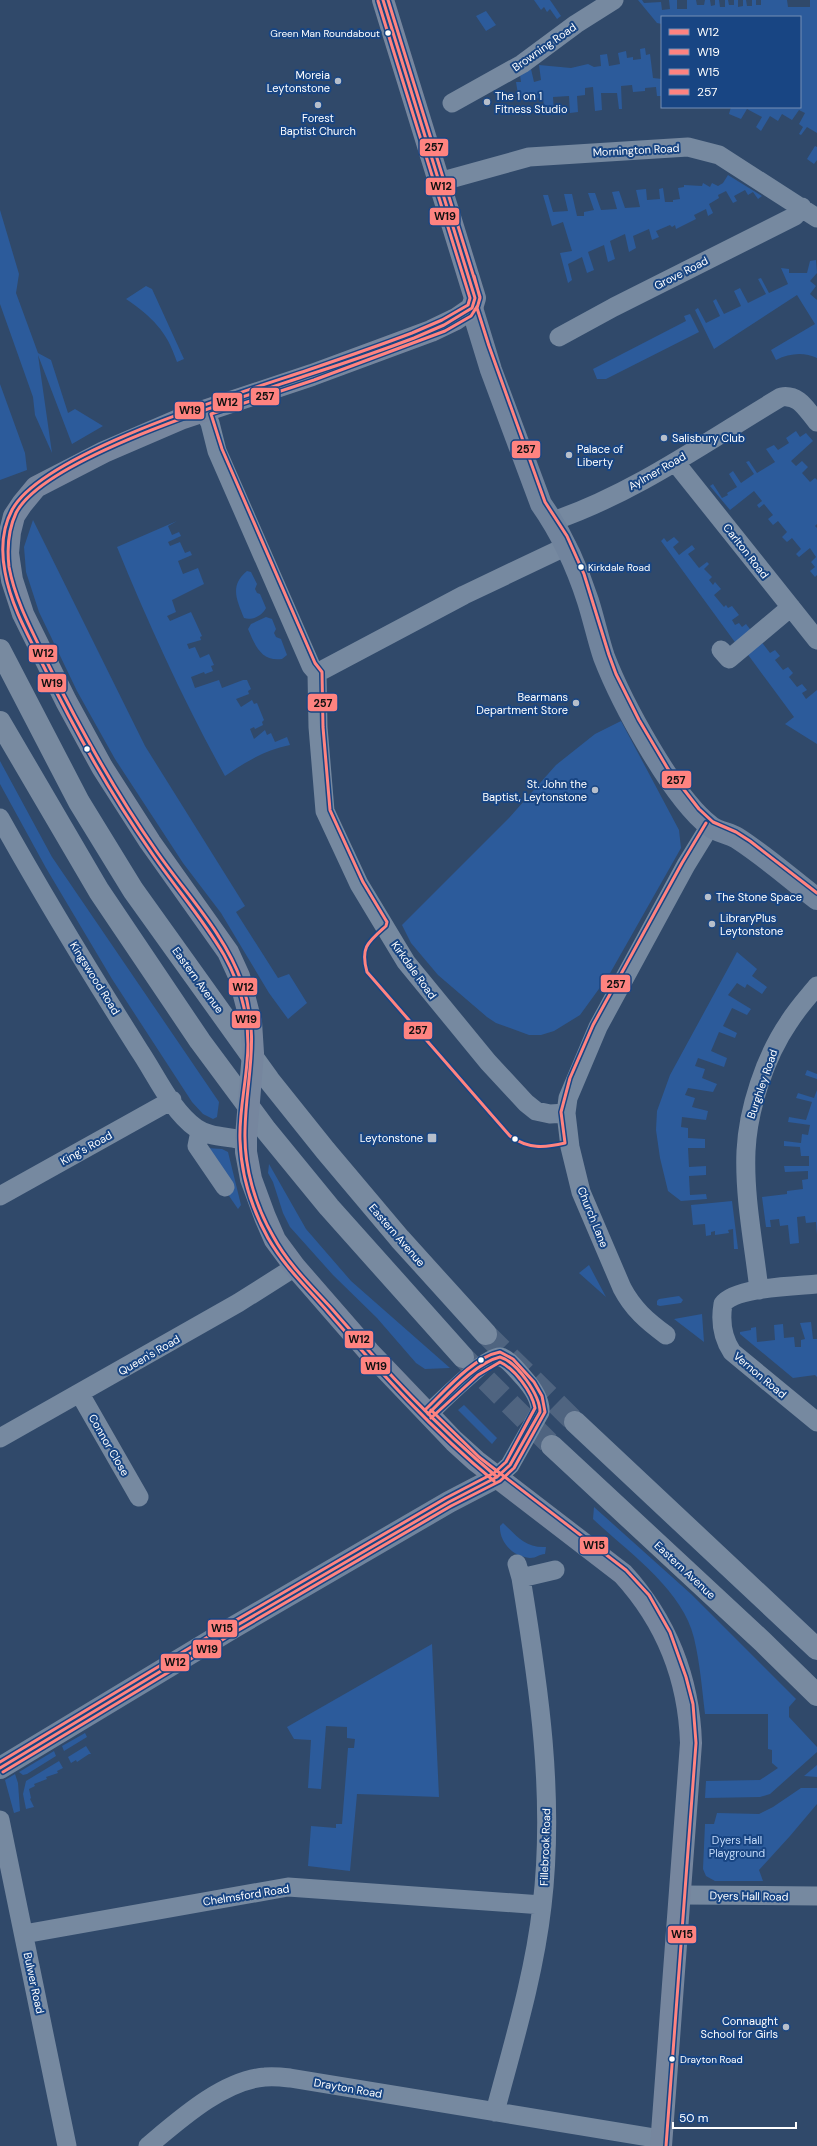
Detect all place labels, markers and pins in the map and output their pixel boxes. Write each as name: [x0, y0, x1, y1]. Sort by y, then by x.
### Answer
place label: Green Man Roundabout: [270, 27, 380, 40]
marker: Green Man Roundabout: [383, 28, 393, 38]
place label: Moreia Leytonstone: [267, 68, 330, 95]
marker: Moreia Leytonstone: [333, 76, 343, 86]
place label: The 1 on 1 Fitness Studio: [495, 89, 567, 116]
marker: The 1 on 1 Fitness Studio: [482, 97, 492, 107]
marker: Forest Baptist Church: [313, 100, 323, 110]
place label: Forest Baptist Church: [280, 111, 356, 138]
place label: Salisbury Club: [672, 431, 745, 445]
marker: Salisbury Club: [659, 433, 669, 443]
place label: Palace of Liberty: [577, 442, 624, 469]
marker: Palace of Liberty: [564, 450, 574, 460]
place label: Kirkdale Road: [588, 561, 650, 574]
marker: Kirkdale Road: [576, 562, 586, 572]
place label: Bearmans Department Store: [476, 690, 568, 717]
marker: Bearmans Department Store: [571, 698, 581, 708]
unlabelled marker: [82, 744, 92, 754]
place label: St. John the Baptist, Leytonstone: [482, 777, 587, 804]
marker: St. John the Baptist, Leytonstone: [590, 785, 600, 795]
place label: The Stone Space: [716, 890, 802, 904]
marker: The Stone Space: [703, 892, 713, 902]
place label: LibraryPlus Leytonstone: [720, 911, 783, 938]
marker: LibraryPlus Leytonstone: [707, 919, 717, 929]
place label: Leytonstone: [360, 1131, 423, 1145]
marker: Leytonstone: [426, 1132, 438, 1144]
unlabelled marker: [510, 1134, 520, 1144]
unlabelled marker: [476, 1355, 486, 1365]
place label: Connaught School for Girls: [701, 2014, 778, 2041]
marker: Connaught School for Girls: [781, 2022, 791, 2032]
place label: Drayton Road: [680, 2053, 743, 2066]
marker: Drayton Road: [667, 2054, 677, 2064]

